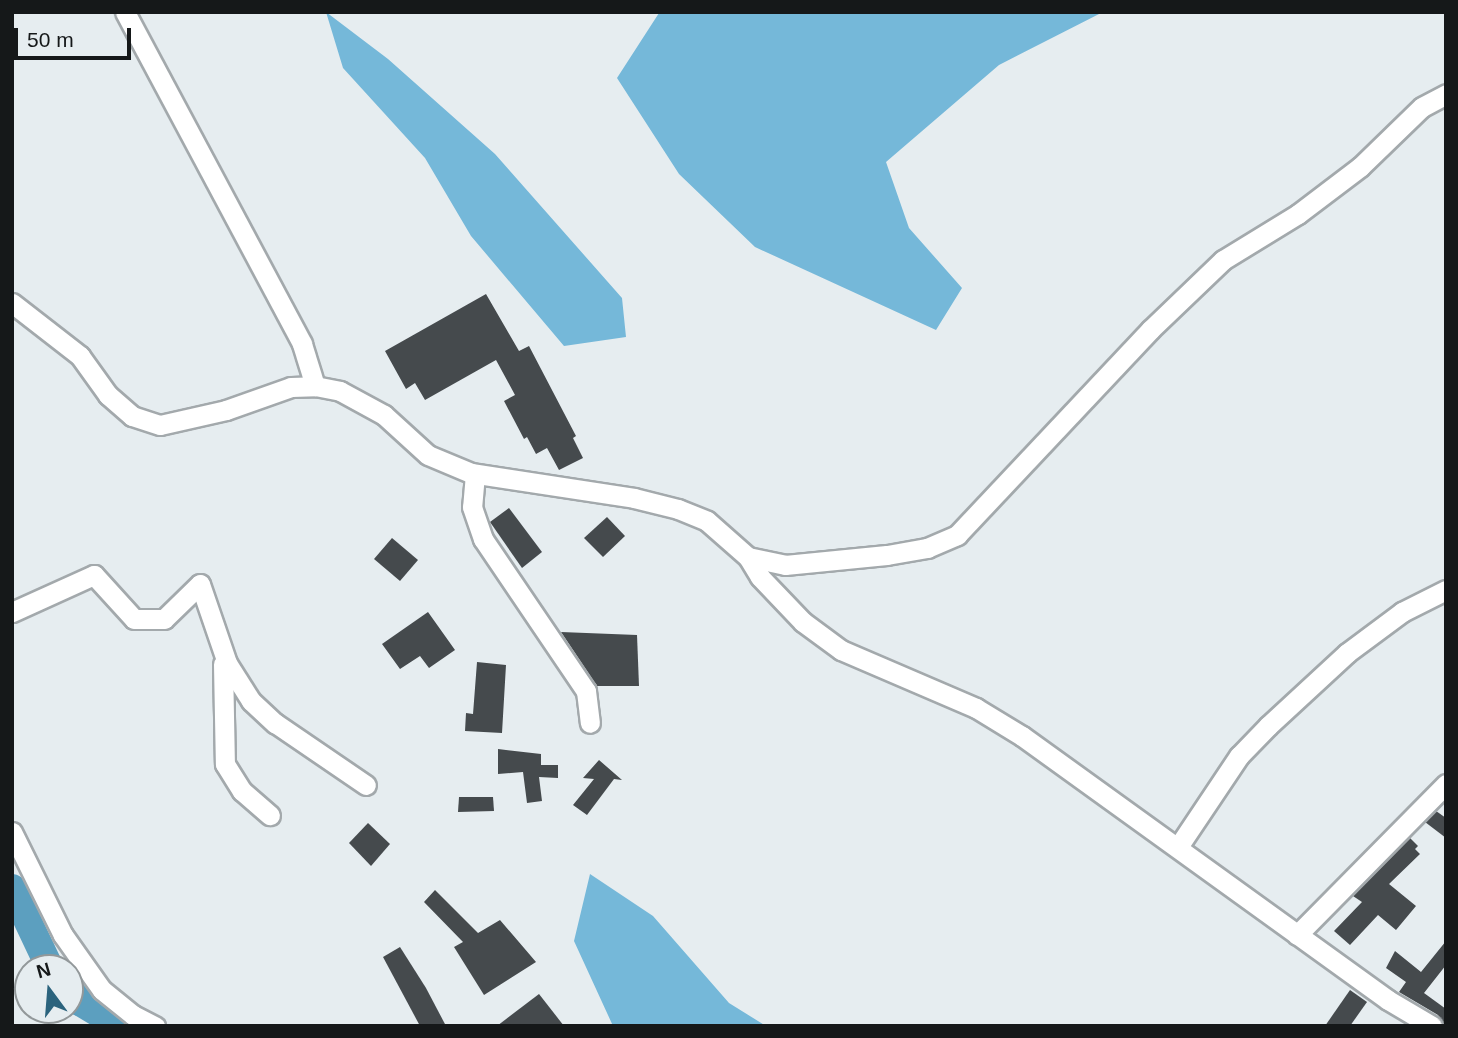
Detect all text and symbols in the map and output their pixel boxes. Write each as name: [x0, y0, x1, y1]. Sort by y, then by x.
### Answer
scale bar: [18, 14, 135, 58]
text: 50 m: [27, 28, 74, 51]
north arrow: [14, 954, 84, 1024]
text: N: [34, 958, 53, 982]

